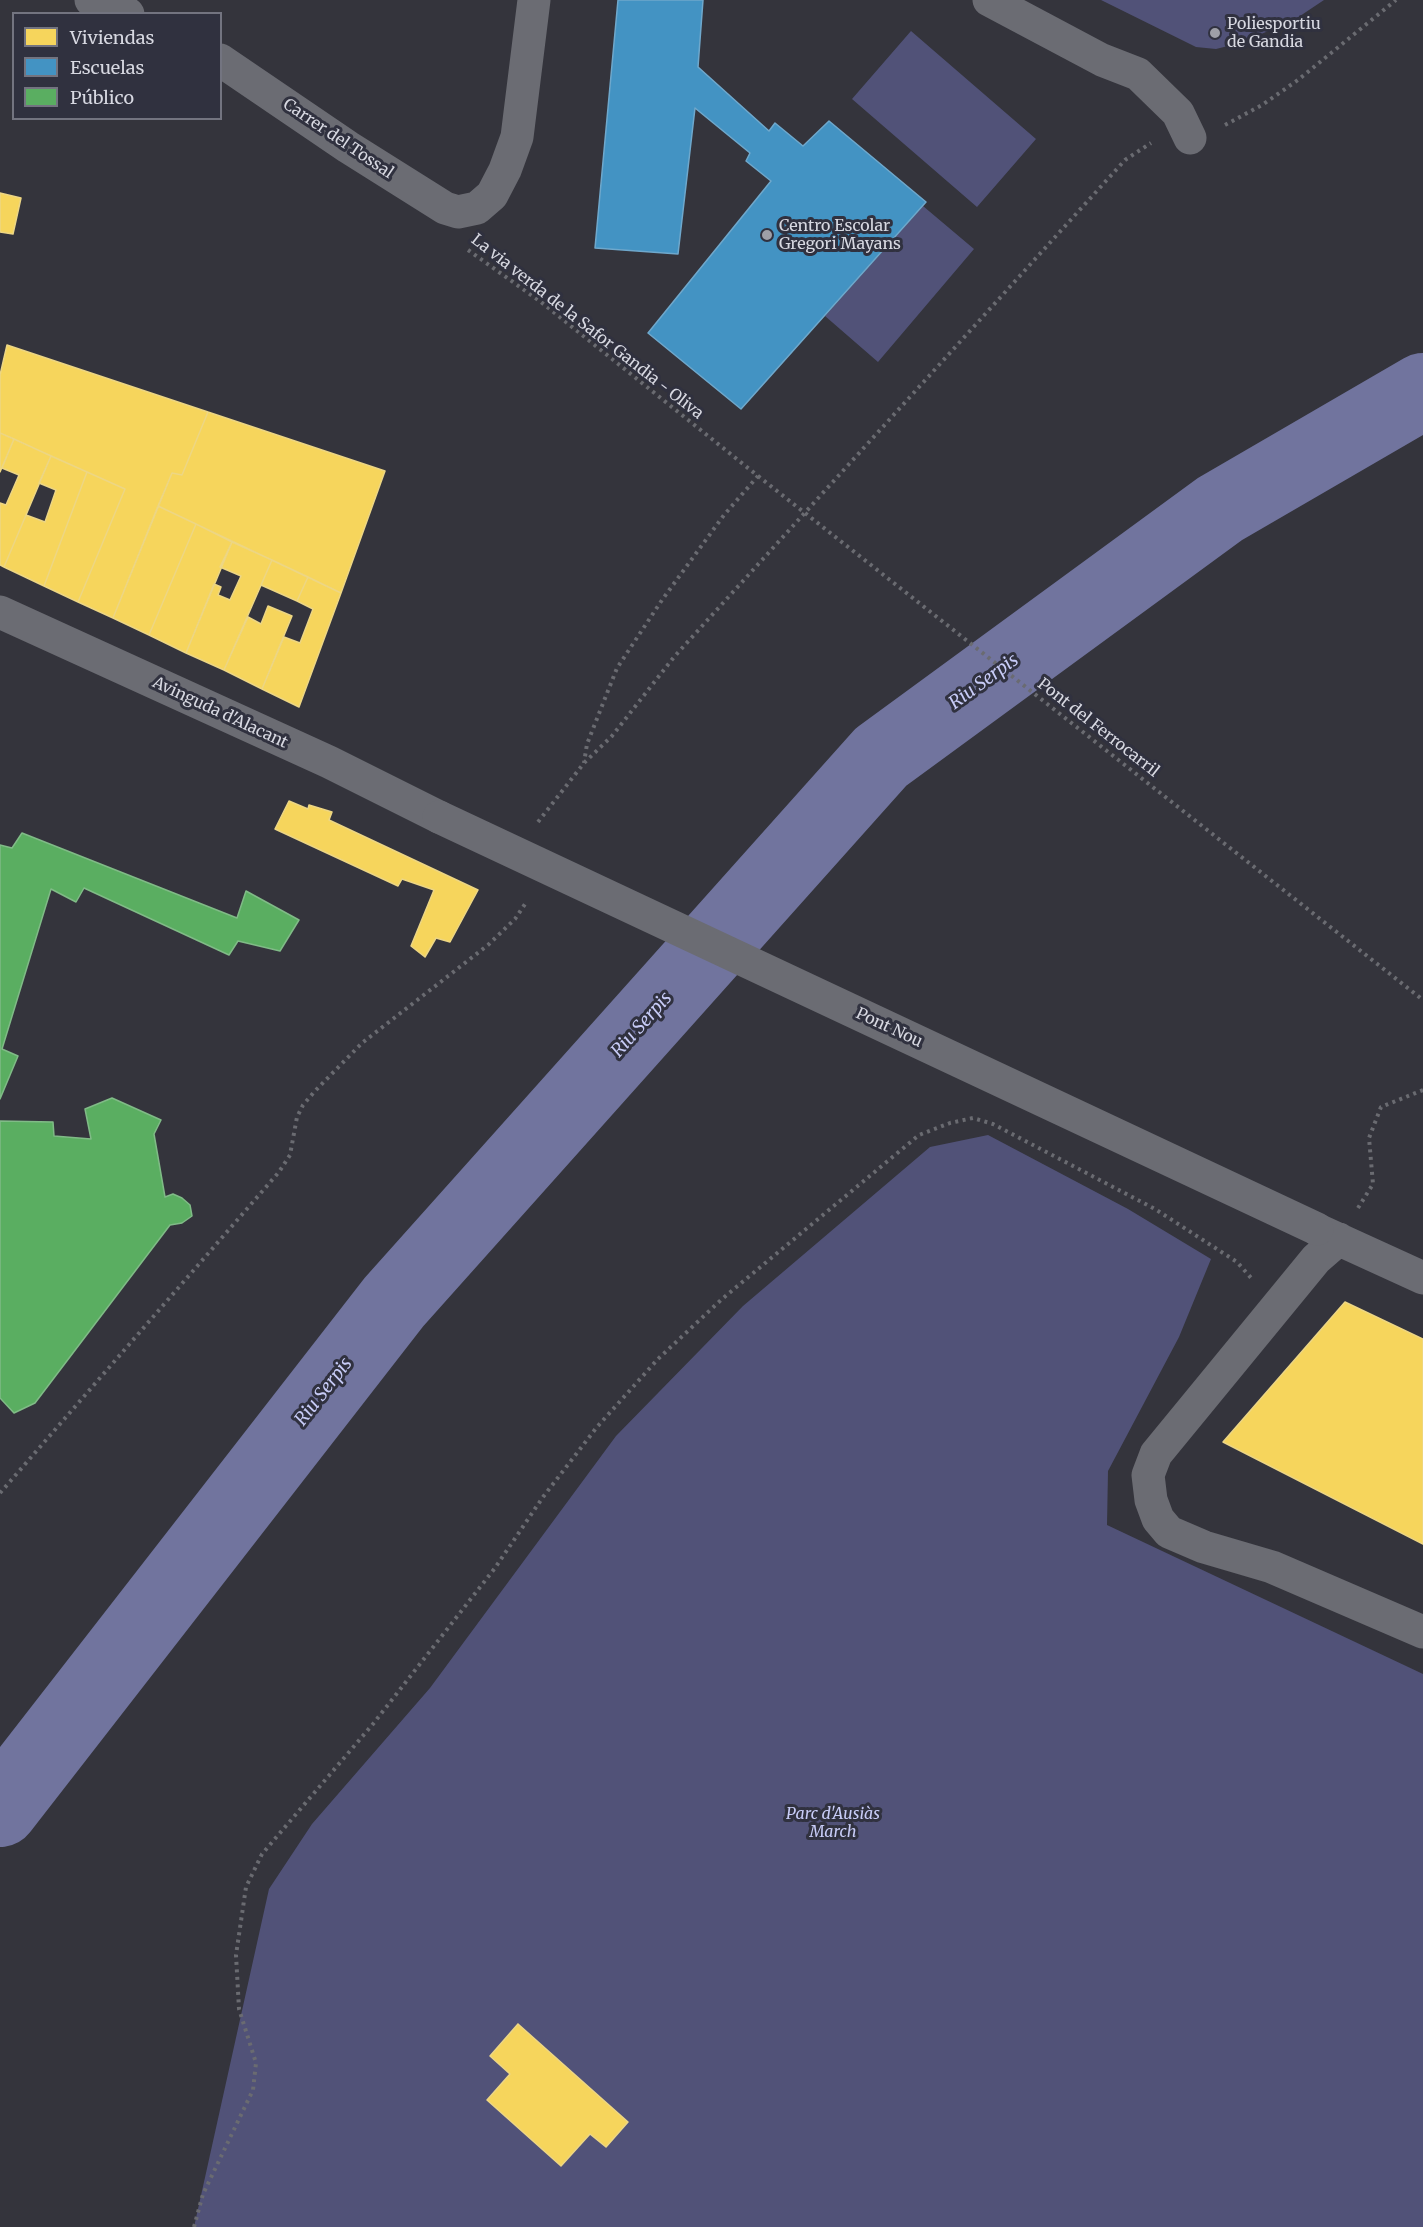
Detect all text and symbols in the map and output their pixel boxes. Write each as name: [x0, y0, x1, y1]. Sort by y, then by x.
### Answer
legend: [12, 12, 222, 120]
place label: Poliesportiu de Gandia: [1227, 14, 1321, 52]
text: Viviendas: [70, 26, 154, 49]
marker: Poliesportiu de Gandia: [1208, 26, 1222, 40]
text: Escuelas: [70, 56, 144, 79]
text: Público: [70, 86, 134, 109]
street label: Carrer del Tossal: [279, 95, 397, 183]
place label: Centro Escolar Gregori Mayans: [779, 216, 901, 254]
marker: Centro Escolar Gregori Mayans: [760, 228, 774, 242]
street label: La via verda de la Safor Gandia - Oliva: [467, 230, 707, 424]
water label: Riu Serpis: [945, 650, 1023, 714]
street label: Avinguda d'Alacant: [149, 673, 291, 753]
street label: Pont del Ferrocarril: [1033, 675, 1163, 781]
water label: Riu Serpis: [607, 988, 677, 1062]
street label: Pont Nou: [853, 1004, 925, 1052]
water label: Riu Serpis: [291, 1354, 357, 1430]
park label: Parc d'Ausiàs March: [786, 1804, 880, 1842]

